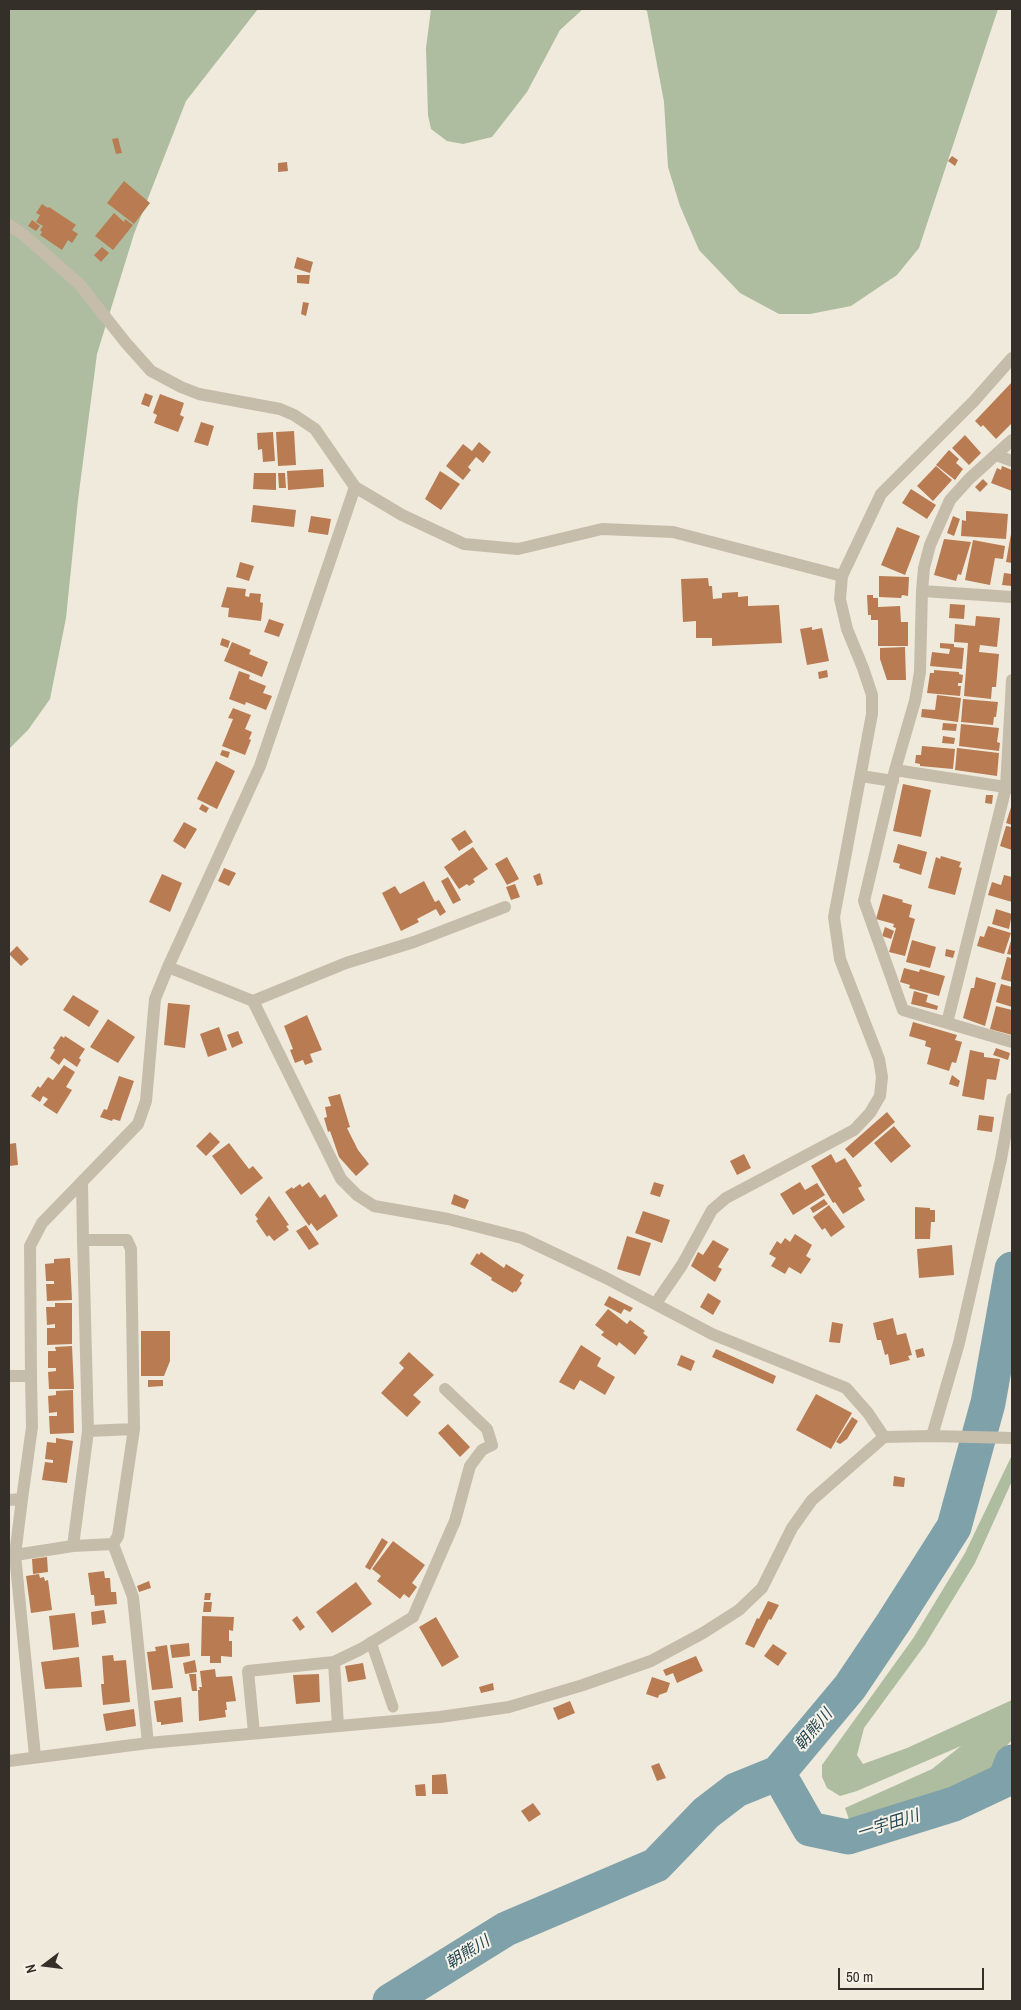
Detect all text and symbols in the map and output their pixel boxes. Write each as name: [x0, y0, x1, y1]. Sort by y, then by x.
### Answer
water label: 朝熊川: [791, 1705, 837, 1755]
water label: 一宇田川: [855, 1806, 921, 1844]
water label: 朝熊川: [443, 1932, 493, 1974]
north arrow: [20, 1940, 70, 1990]
scale bar: [841, 1958, 987, 1990]
text: N: [21, 1963, 40, 1975]
text: 50 m: [846, 1966, 873, 1987]

